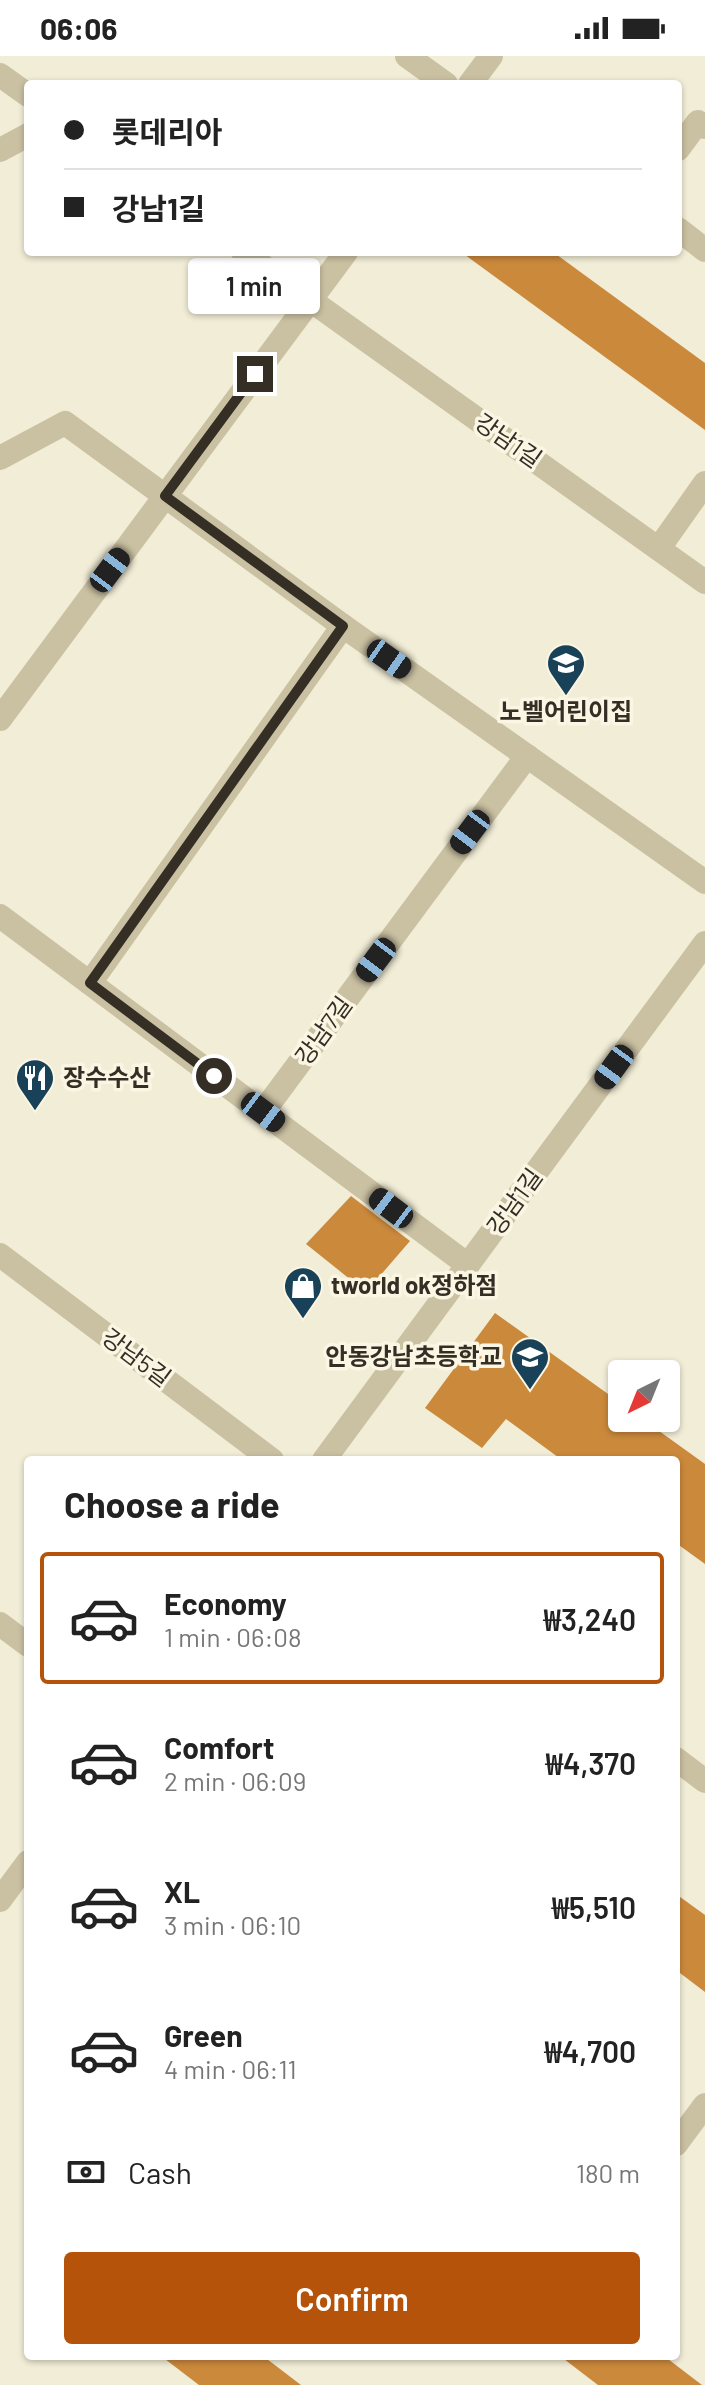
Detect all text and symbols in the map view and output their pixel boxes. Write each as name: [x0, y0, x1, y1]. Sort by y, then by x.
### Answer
text: 06:06: [40, 10, 117, 46]
text: 롯데리아: [112, 113, 222, 149]
text: 강남1길: [112, 190, 205, 226]
callout: 1 min: [189, 258, 321, 314]
text: 1 min: [226, 270, 282, 301]
route end: [237, 356, 273, 392]
street label: 강남1길: [470, 406, 548, 473]
car: [86, 544, 134, 596]
car: [362, 635, 416, 683]
school or university icon: 노벨어린이집: [545, 642, 587, 697]
place label: 노벨어린이집: [500, 696, 632, 725]
car: [446, 806, 494, 858]
car: [352, 934, 400, 986]
street label: 강남7길: [288, 990, 357, 1070]
car: [590, 1041, 638, 1093]
restaurant icon: 장수수산: [14, 1057, 56, 1112]
route start: [196, 1058, 232, 1094]
place label: 장수수산: [63, 1062, 151, 1091]
car: [237, 1088, 289, 1136]
street label: 강남1길: [480, 1162, 547, 1240]
car: [365, 1184, 417, 1232]
shop icon: tworld ok정하점: [282, 1265, 324, 1320]
place label: tworld ok정하점: [331, 1270, 497, 1299]
street label: 강남5길: [97, 1322, 177, 1392]
school or university icon: 안동강남초등학교: [509, 1336, 551, 1391]
place label: 안동강남초등학교: [325, 1341, 502, 1370]
north arrow: [608, 1360, 680, 1432]
map controls: [608, 1360, 680, 1432]
text: Choose a ride: [64, 1482, 280, 1525]
icon: car: [68, 1582, 140, 1654]
text: Economy: [164, 1585, 287, 1621]
text: ₩3,240: [544, 1601, 636, 1637]
text: 1 min · 06:08: [164, 1621, 301, 1652]
icon: car: [68, 1726, 140, 1798]
text: Comfort: [164, 1729, 274, 1765]
text: ₩4,370: [545, 1745, 636, 1781]
text: 2 min · 06:09: [164, 1765, 306, 1796]
icon: car: [68, 1870, 140, 1942]
text: XL: [164, 1873, 200, 1909]
text: ₩5,510: [552, 1889, 636, 1925]
text: 3 min · 06:10: [164, 1909, 301, 1940]
icon: car: [68, 2014, 140, 2086]
text: Green: [164, 2017, 243, 2053]
text: ₩4,700: [544, 2033, 636, 2069]
text: 4 min · 06:11: [164, 2053, 297, 2084]
icon: cash: [64, 2150, 108, 2194]
text: Cash: [128, 2154, 192, 2190]
text: 180 m: [576, 2157, 640, 2188]
button: Confirm: [64, 2252, 640, 2344]

